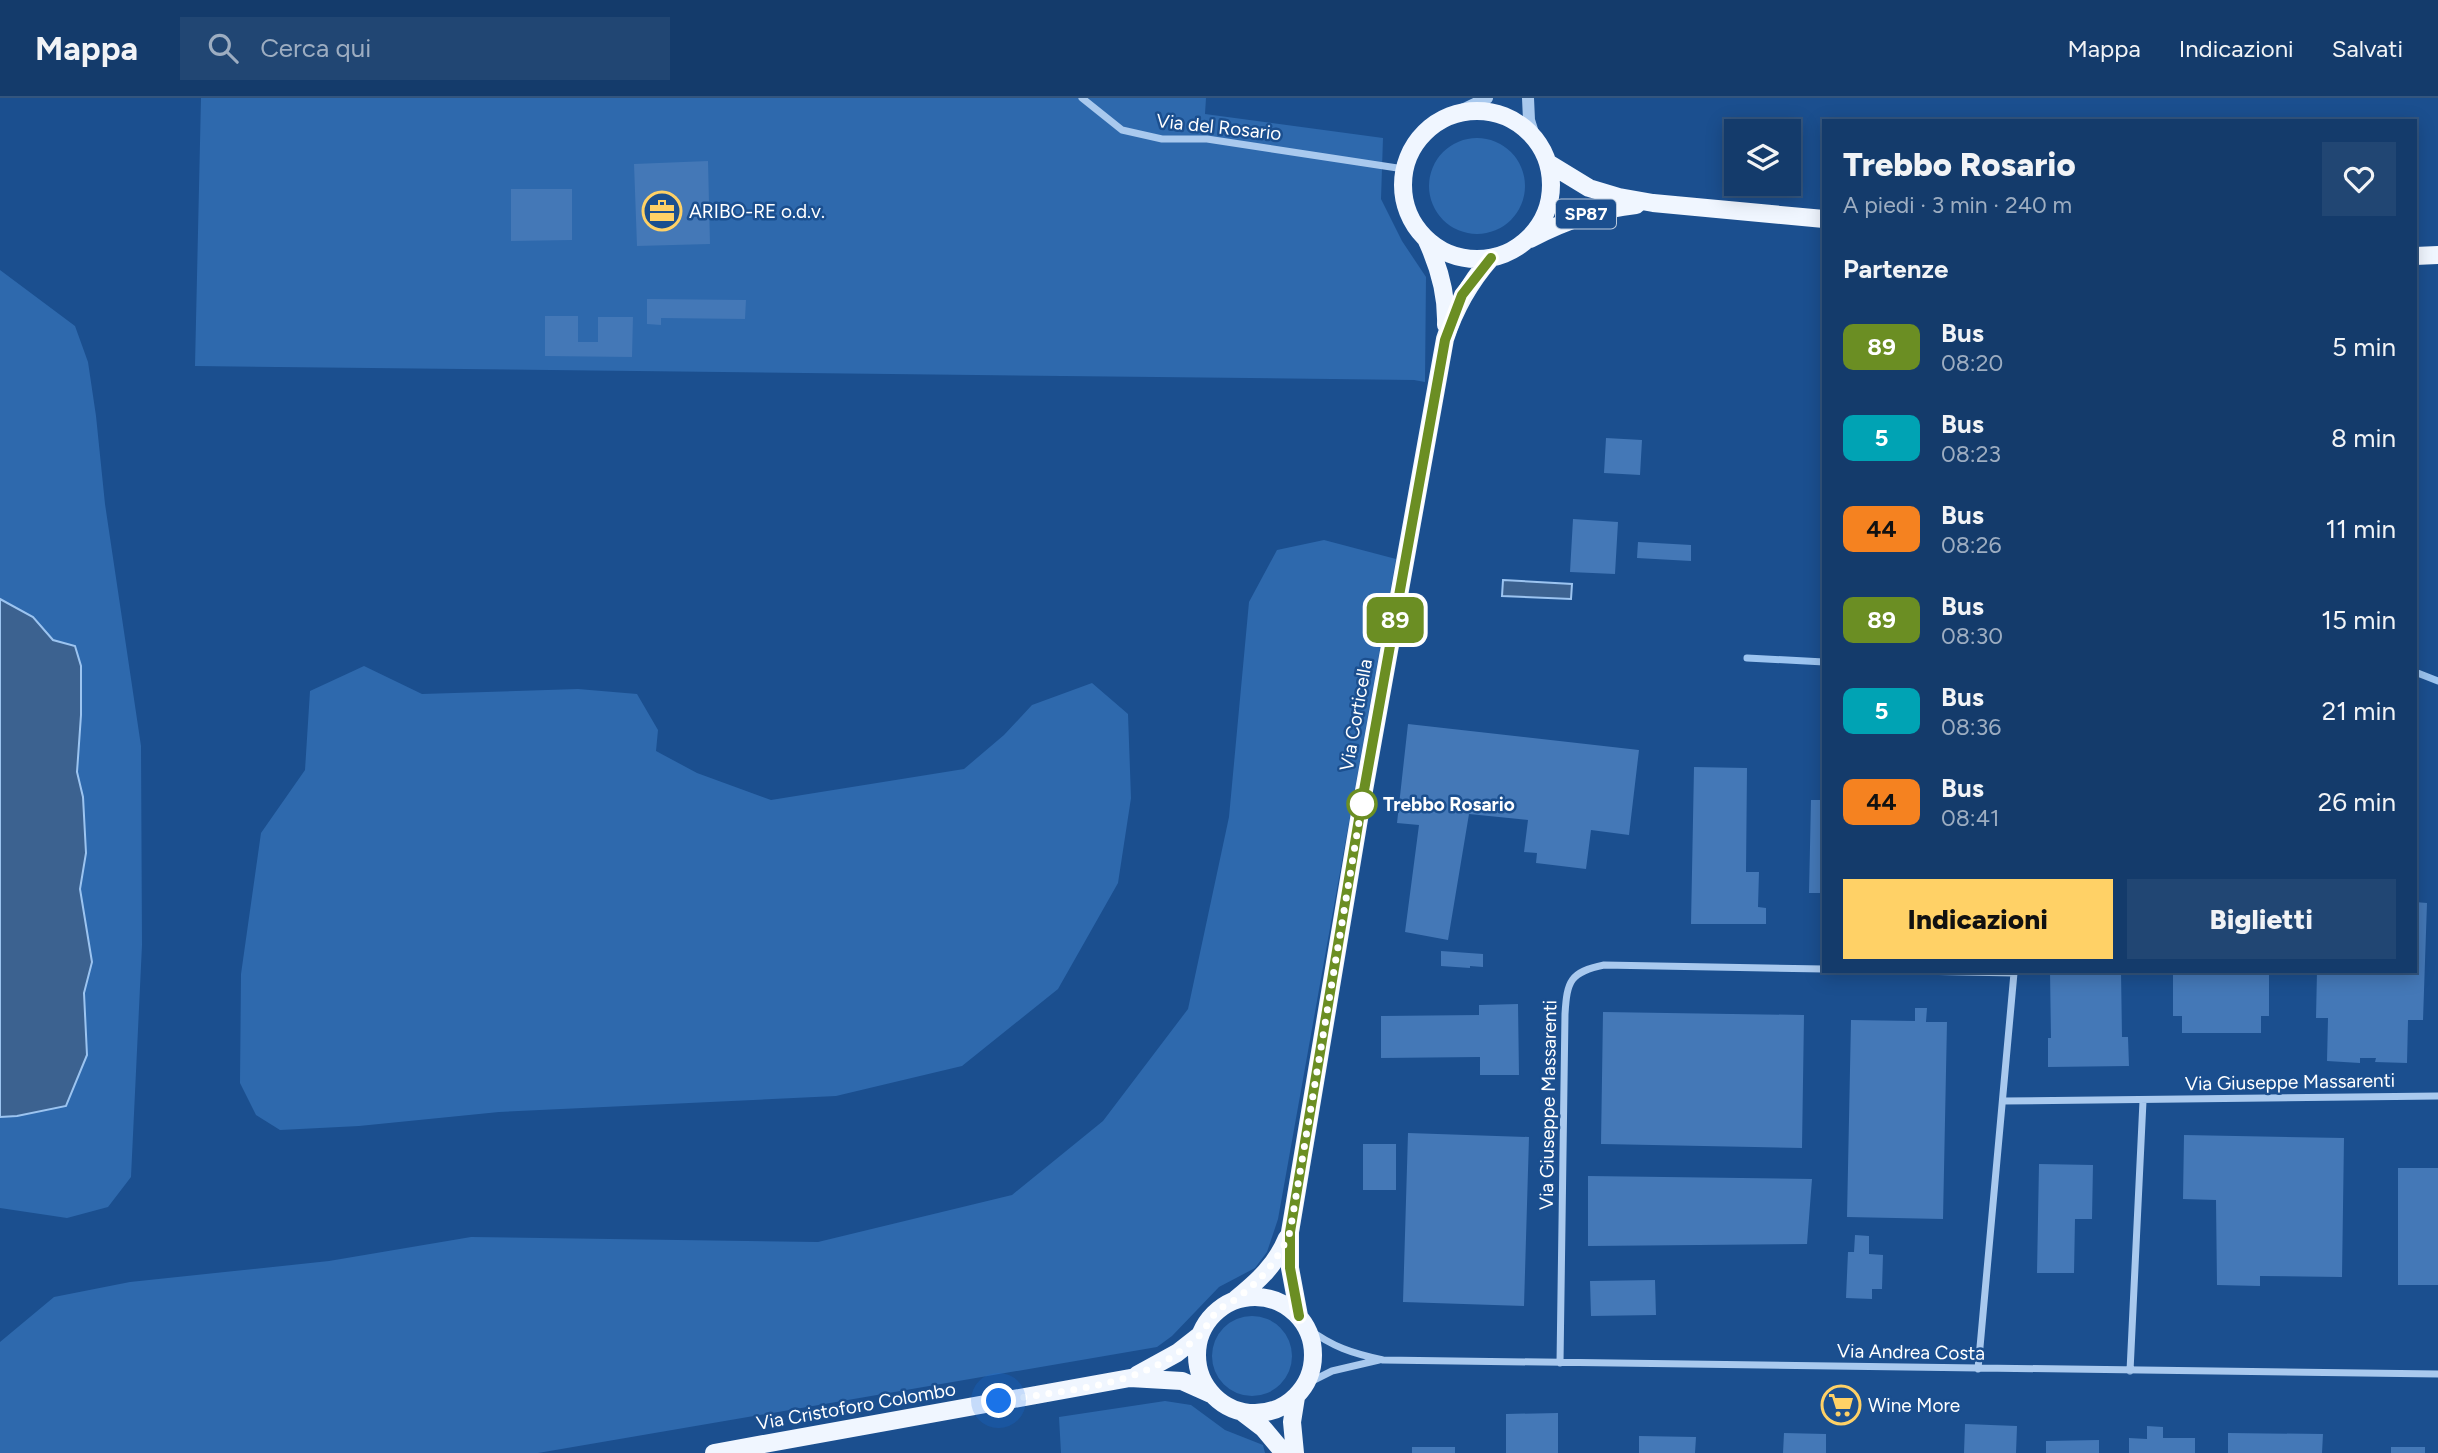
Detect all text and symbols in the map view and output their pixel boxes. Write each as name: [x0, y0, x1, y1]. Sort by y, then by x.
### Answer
search box: [180, 17, 670, 80]
text: Mappa: [35, 29, 138, 68]
icon: search: [204, 29, 242, 67]
text: Cerca qui: [260, 32, 371, 64]
text: Mappa: [2068, 34, 2141, 63]
text: Indicazioni: [2179, 34, 2294, 63]
text: Salvati: [2332, 34, 2403, 63]
street label: Via del Rosario: [1155, 109, 1283, 145]
map controls: [1724, 119, 1801, 196]
button: layers: [1724, 119, 1801, 196]
button: heart: [2322, 142, 2396, 216]
text: Trebbo Rosario: [1843, 145, 2076, 184]
office icon: ARIBO-RE o.d.v.: [641, 190, 683, 232]
text: A piedi · 3 min · 240 m: [1843, 191, 2072, 219]
place label: ARIBO-RE o.d.v.: [689, 200, 825, 223]
road number: SP87: [1556, 200, 1616, 229]
text: Partenze: [1843, 253, 1948, 285]
text: Bus: [1941, 317, 1984, 349]
text: 5 min: [2332, 331, 2396, 363]
text: 89: [1867, 332, 1896, 361]
text: 08:20: [1941, 349, 2003, 377]
text: Bus: [1941, 408, 1984, 440]
text: 8 min: [2331, 422, 2396, 454]
text: 5: [1875, 423, 1888, 452]
text: 08:23: [1941, 440, 2001, 468]
text: Bus: [1941, 499, 1984, 531]
text: 11 min: [2325, 513, 2396, 545]
text: 44: [1866, 514, 1897, 543]
text: 08:26: [1941, 531, 2002, 559]
text: Bus: [1941, 590, 1984, 622]
line badge: 89: [1364, 597, 1426, 643]
text: 15 min: [2321, 604, 2396, 636]
text: 89: [1381, 605, 1409, 634]
text: 89: [1867, 605, 1896, 634]
text: 08:30: [1941, 622, 2003, 650]
street label: Via Corticella: [1335, 657, 1377, 773]
text: Bus: [1941, 681, 1984, 713]
text: 21 min: [2322, 695, 2396, 727]
text: 5: [1875, 696, 1888, 725]
text: 08:36: [1941, 713, 2001, 741]
text: Bus: [1941, 772, 1984, 804]
text: 26 min: [2318, 786, 2396, 818]
text: 44: [1866, 787, 1897, 816]
marker: Trebbo Rosario: [1347, 789, 1377, 819]
place label: Trebbo Rosario: [1383, 793, 1515, 816]
text: 08:41: [1941, 804, 1999, 832]
button: Indicazioni: [1843, 879, 2113, 959]
button: Biglietti: [2127, 879, 2396, 959]
street label: Via Giuseppe Massarenti: [1535, 1000, 1561, 1210]
street label: Via Giuseppe Massarenti: [2185, 1069, 2395, 1095]
street label: Via Andrea Costa: [1837, 1339, 1985, 1365]
street label: Via Cristoforo Colombo: [755, 1377, 957, 1435]
your location: [981, 1383, 1016, 1418]
supermarket icon: Wine More: [1820, 1384, 1862, 1426]
place label: Wine More: [1868, 1394, 1960, 1417]

